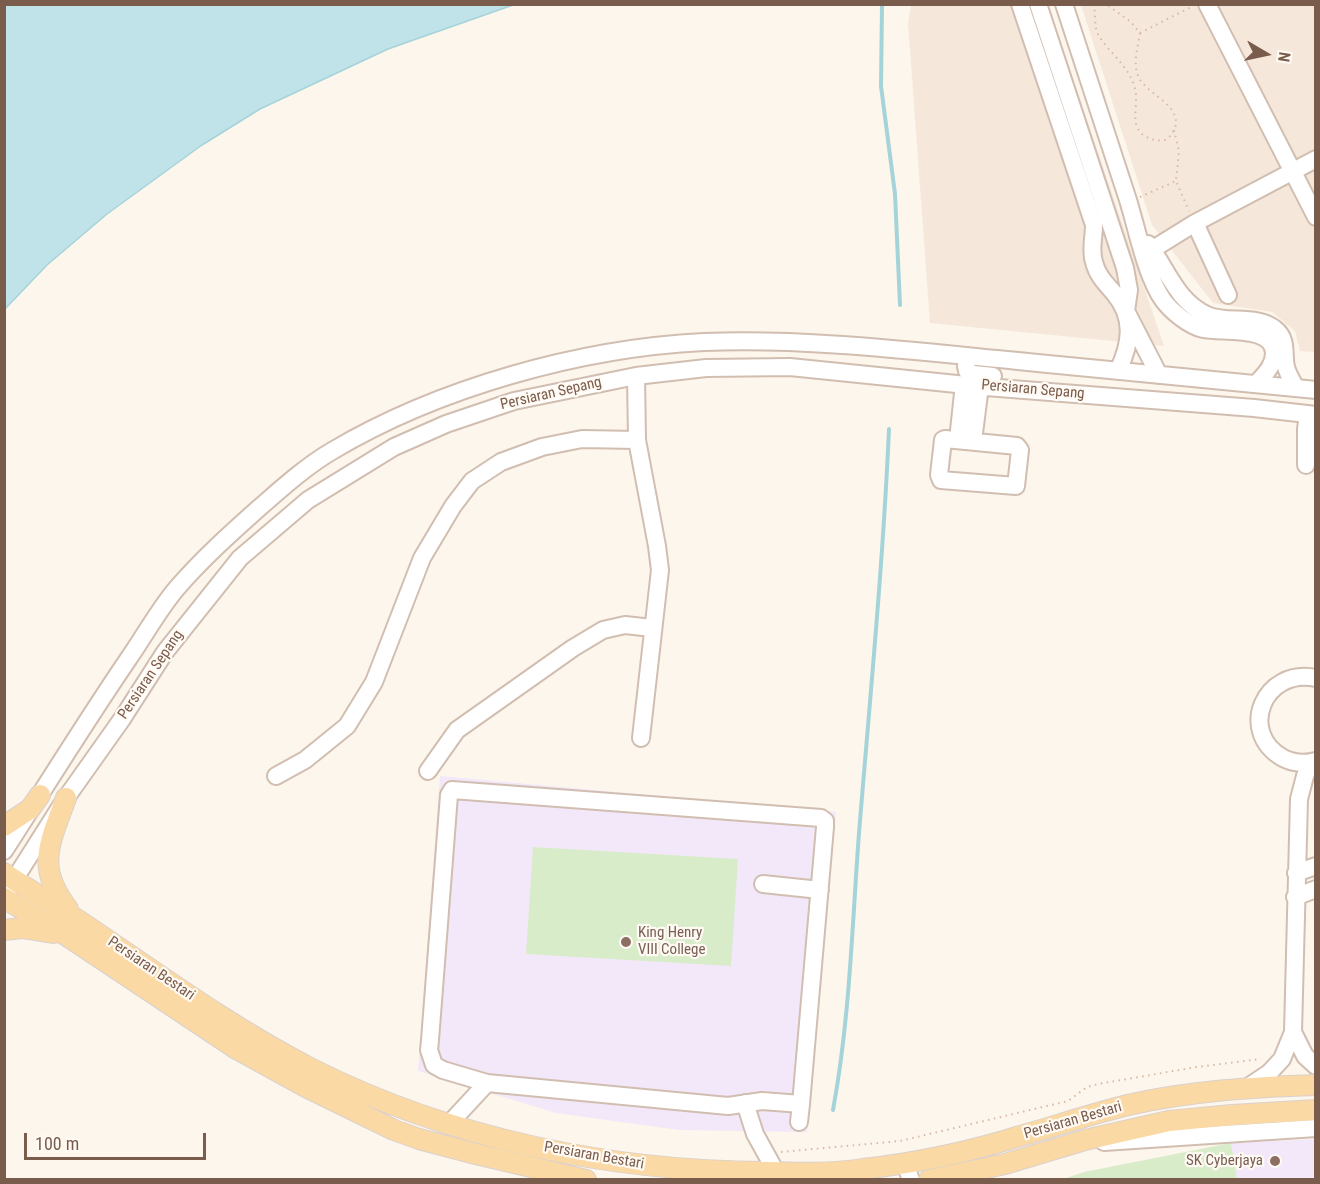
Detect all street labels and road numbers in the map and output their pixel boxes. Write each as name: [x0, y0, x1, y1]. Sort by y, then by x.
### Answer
street label: Persiaran Sepang: [499, 374, 603, 414]
street label: Persiaran Sepang: [981, 377, 1085, 403]
street label: Persiaran Sepang: [115, 627, 187, 723]
street label: Persiaran Bestari: [104, 933, 198, 1005]
street label: Persiaran Bestari: [1022, 1098, 1124, 1144]
street label: Persiaran Bestari: [543, 1138, 645, 1174]

